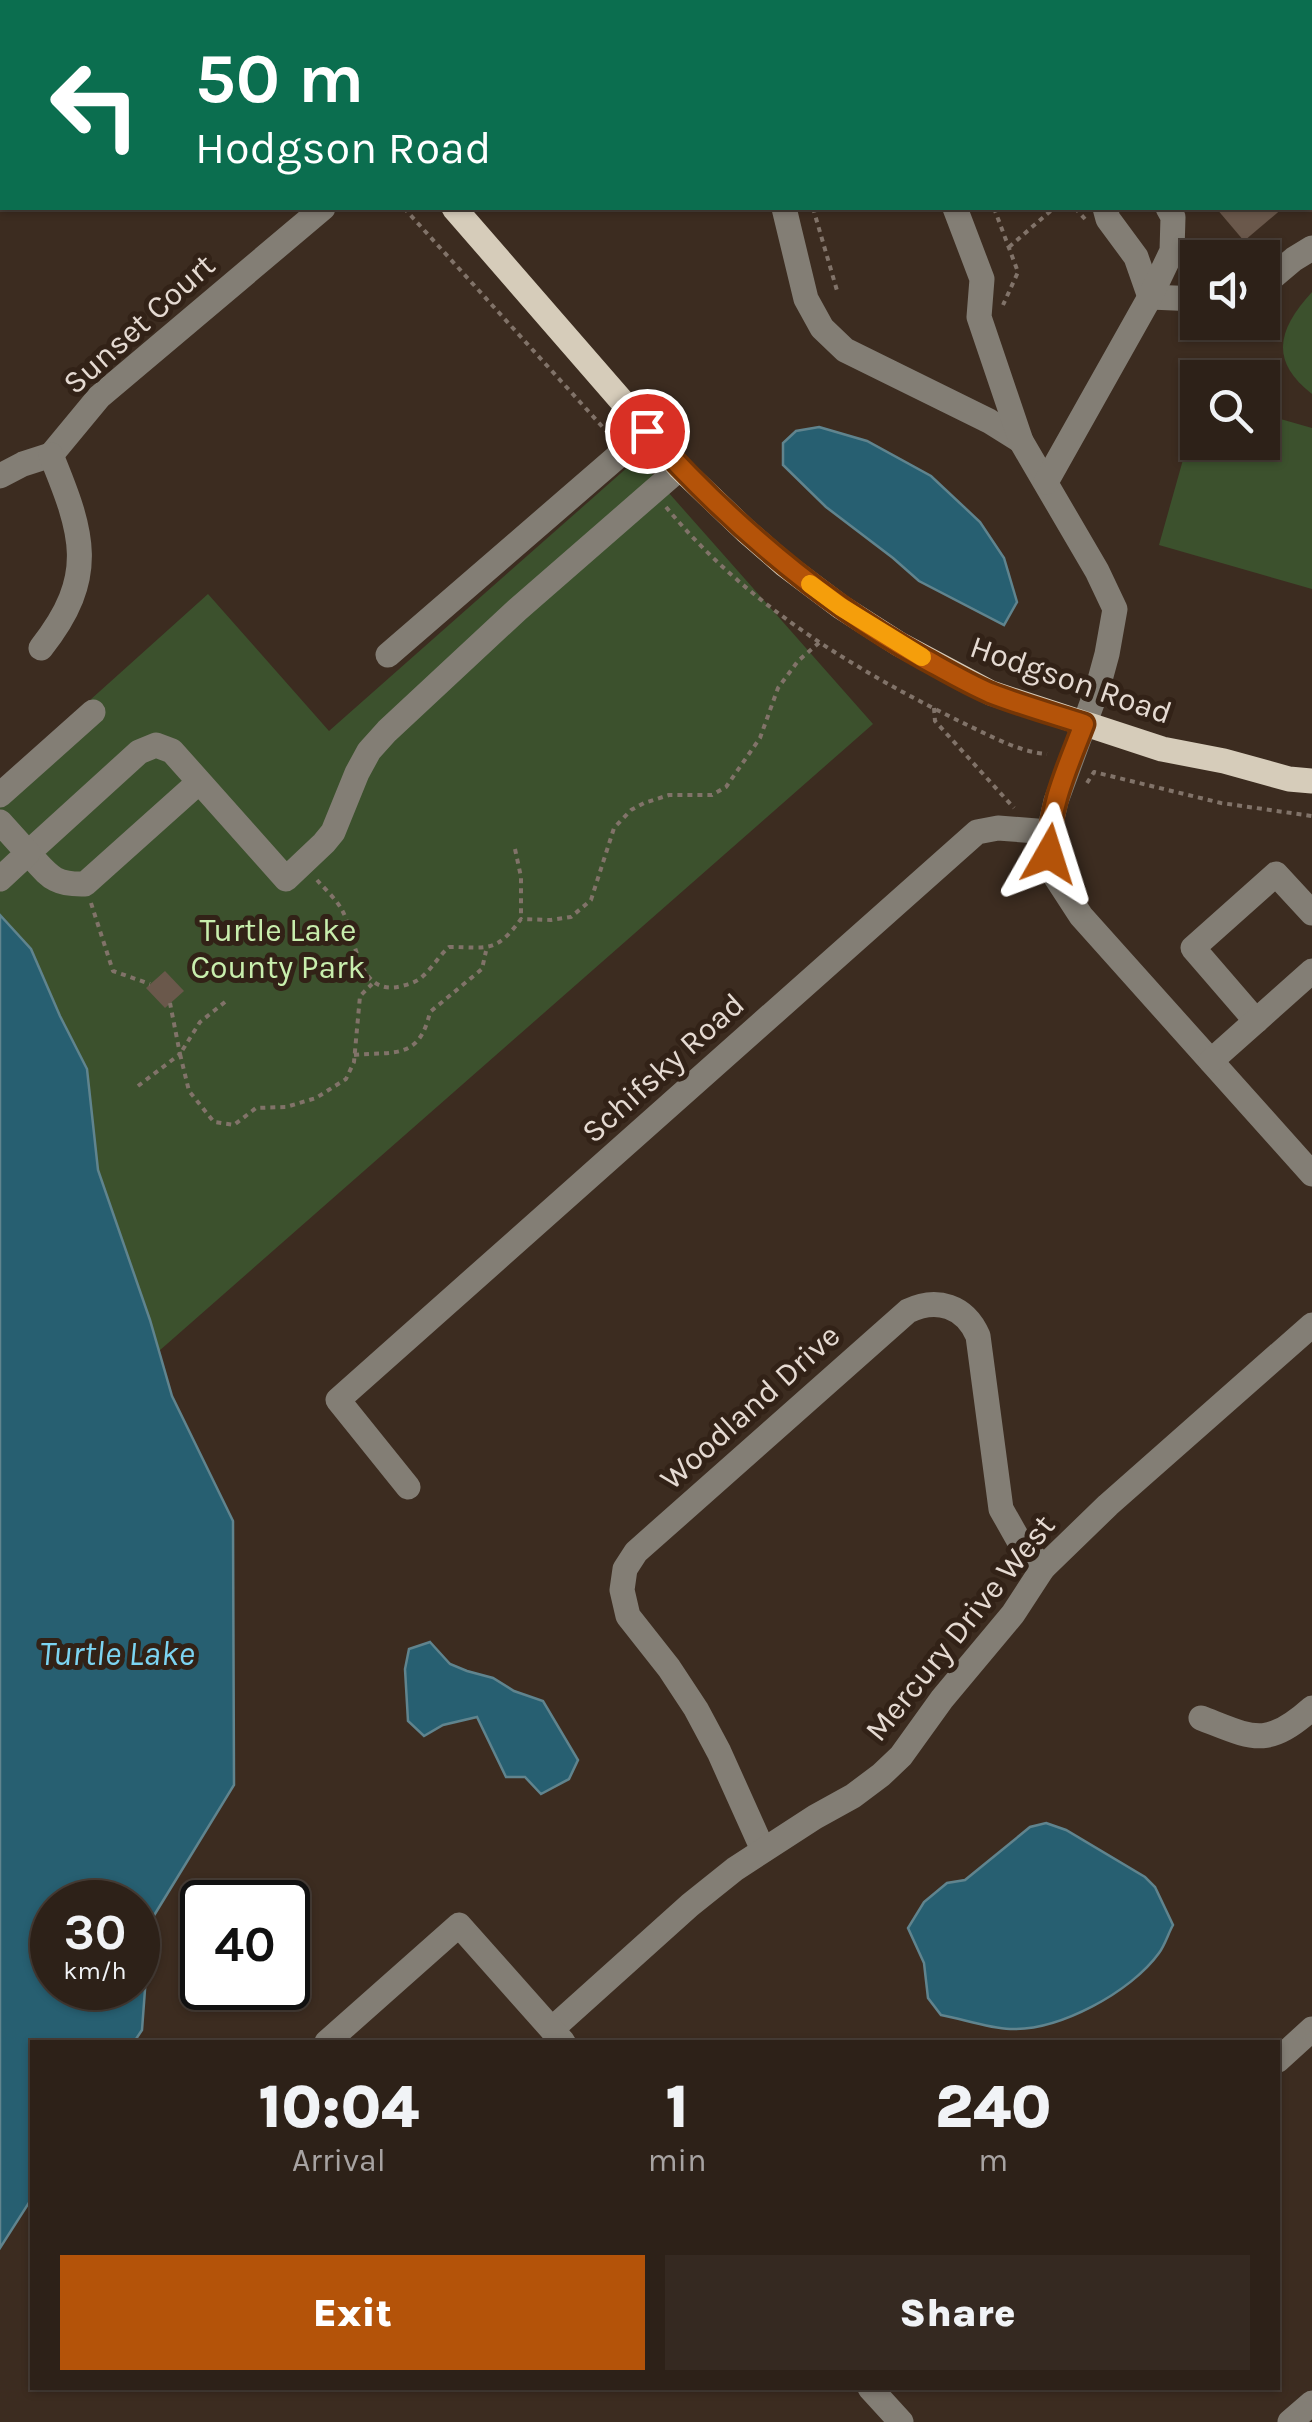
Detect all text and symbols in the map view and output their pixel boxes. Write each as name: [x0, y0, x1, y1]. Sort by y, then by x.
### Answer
text: 50 m: [195, 38, 364, 120]
icon: left: [30, 40, 160, 170]
text: Hodgson Road: [195, 122, 491, 174]
map controls: [1180, 240, 1280, 460]
button: sound: [1180, 240, 1280, 340]
street label: Sunset Court: [56, 246, 222, 402]
button: search: [1180, 360, 1280, 460]
pin: [605, 389, 690, 474]
icon: arrive: [620, 404, 675, 459]
street label: Hodgson Road: [965, 628, 1177, 732]
position arrow: [997, 802, 1101, 906]
park label: Turtle Lake County Park: [190, 912, 366, 986]
street label: Schifsky Road: [574, 986, 752, 1150]
street label: Woodland Drive: [653, 1317, 847, 1497]
street label: Mercury Drive West: [857, 1507, 1063, 1749]
water label: Turtle Lake: [39, 1633, 195, 1674]
speed limit sign: 40: [180, 1880, 310, 2010]
text: 30: [64, 1903, 126, 1962]
text: km/h: [63, 1956, 127, 1985]
text: 10:04: [259, 2072, 419, 2142]
text: 1: [666, 2072, 689, 2142]
text: 240: [935, 2072, 1051, 2142]
text: Arrival: [292, 2142, 386, 2179]
text: min: [648, 2142, 706, 2179]
text: m: [978, 2142, 1008, 2179]
button: Exit: [60, 2255, 645, 2370]
button: Share: [665, 2255, 1250, 2370]

